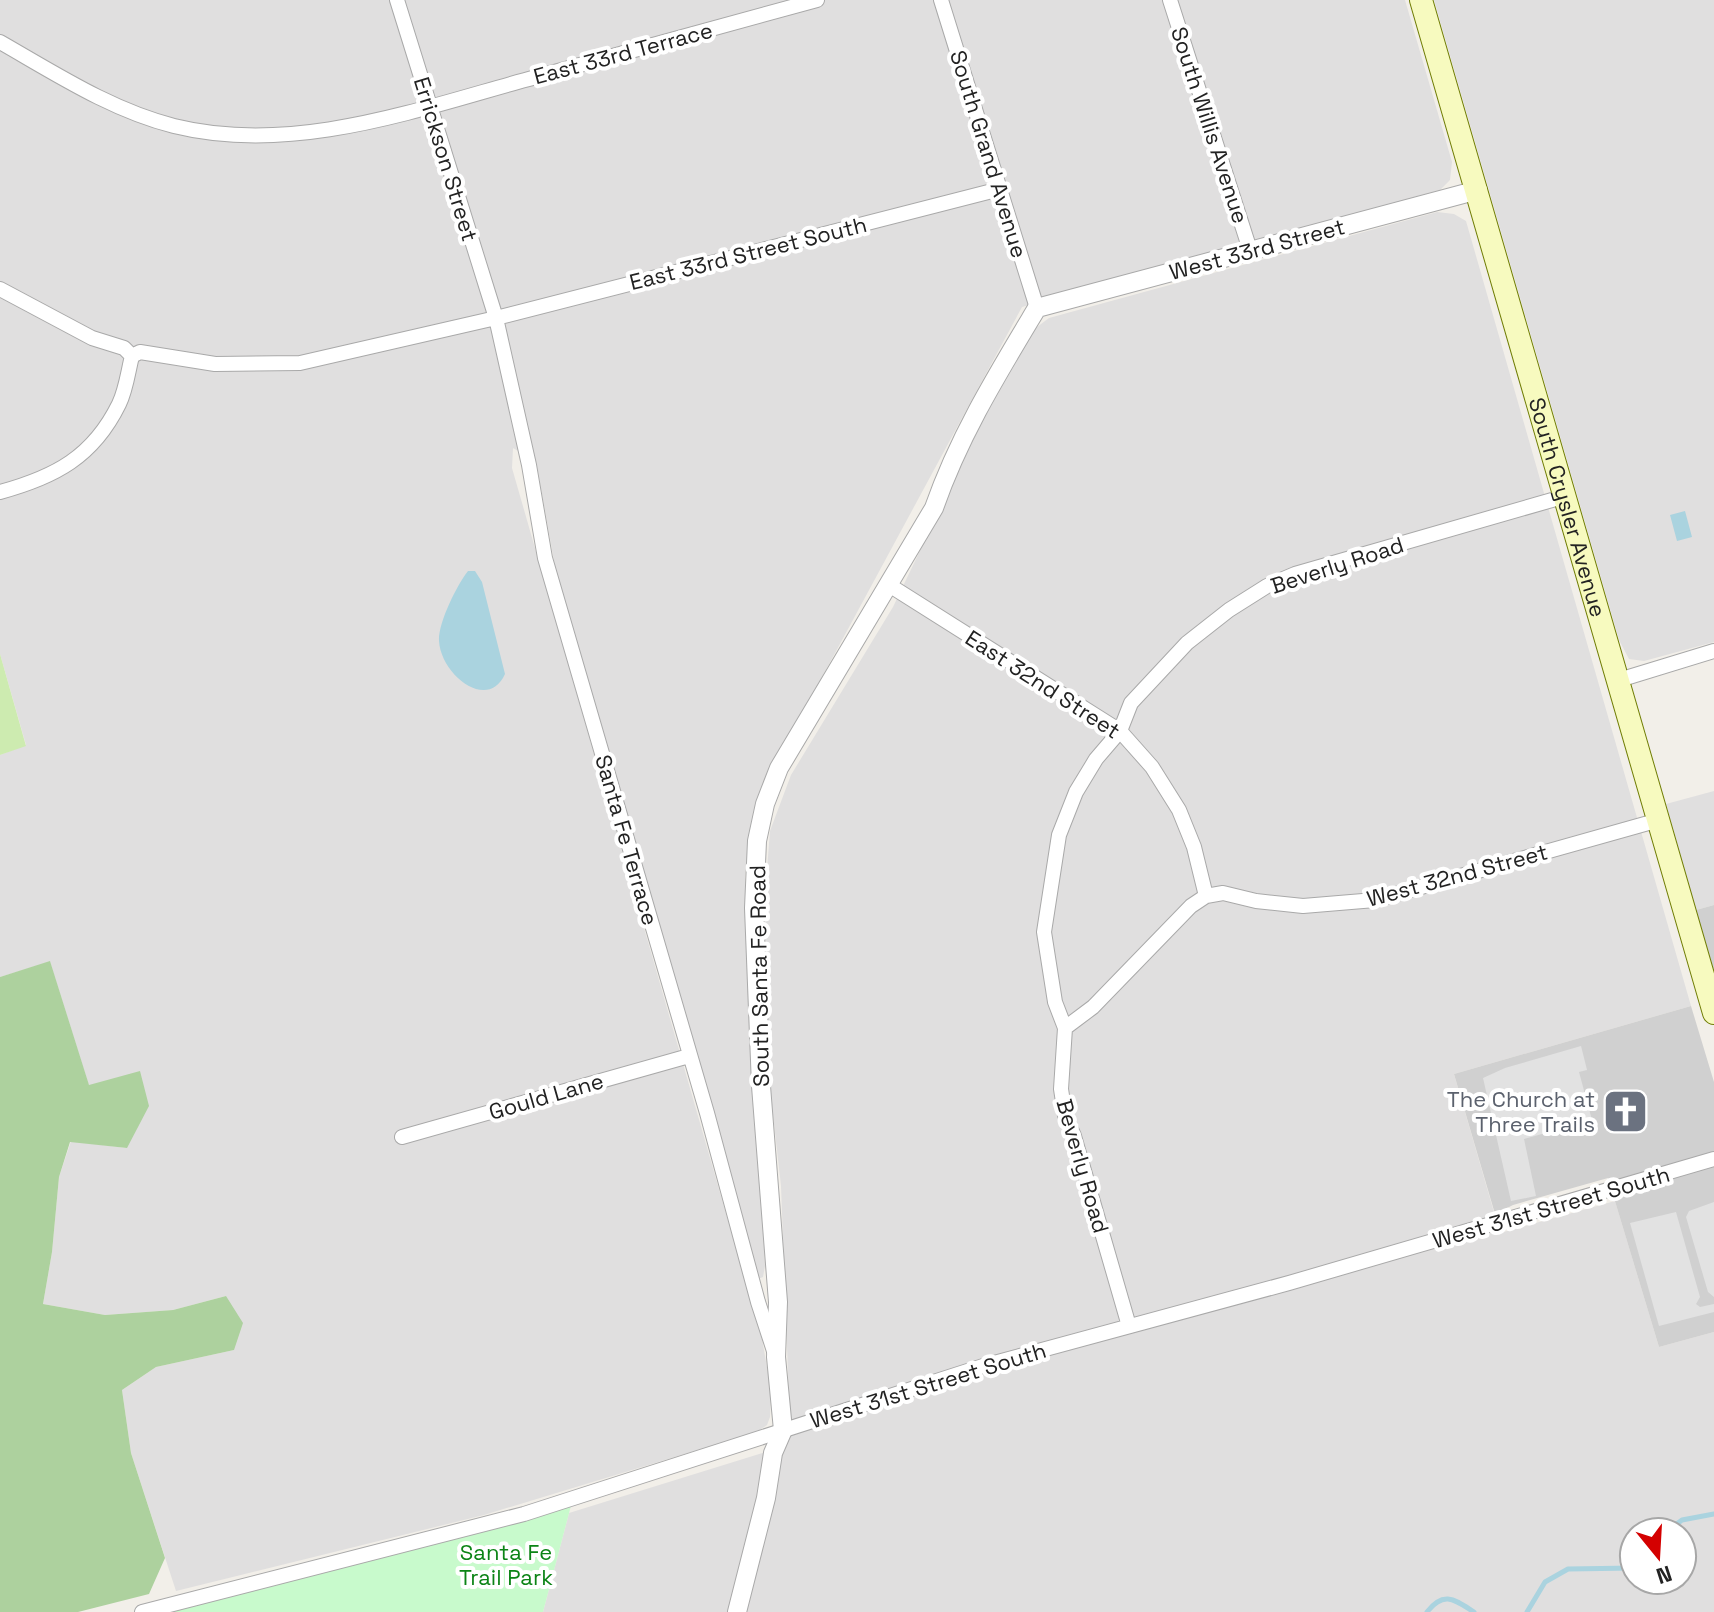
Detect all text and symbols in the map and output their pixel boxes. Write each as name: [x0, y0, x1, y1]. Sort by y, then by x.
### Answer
street label: East 33rd Terrace: [530, 16, 716, 90]
street label: South Willis Avenue: [1165, 23, 1255, 227]
street label: South Grand Avenue: [944, 47, 1034, 261]
street label: Errickson Street: [408, 73, 484, 245]
street label: East 33rd Street South: [627, 210, 869, 296]
street label: West 33rd Street: [1166, 212, 1348, 286]
street label: South Crysler Avenue: [1523, 394, 1613, 620]
street label: Beverly Road: [1267, 530, 1407, 600]
street label: East 32nd Street: [960, 623, 1126, 745]
street label: Santa Fe Terrace: [589, 752, 665, 928]
street label: West 32nd Street: [1363, 837, 1551, 913]
street label: South Santa Fe Road: [743, 865, 775, 1087]
street label: Gould Lane: [485, 1066, 607, 1126]
place label: The Church at Three Trails: [1447, 1085, 1595, 1138]
church icon: The Church at Three Trails: [1602, 1088, 1650, 1136]
street label: Beverly Road: [1050, 1096, 1116, 1236]
street label: West 31st Street South: [1429, 1160, 1673, 1254]
street label: West 31st Street South: [807, 1336, 1049, 1434]
north arrow: [1618, 1516, 1698, 1596]
park label: Santa Fe Trail Park: [459, 1538, 553, 1591]
text: N: [1653, 1559, 1676, 1591]

